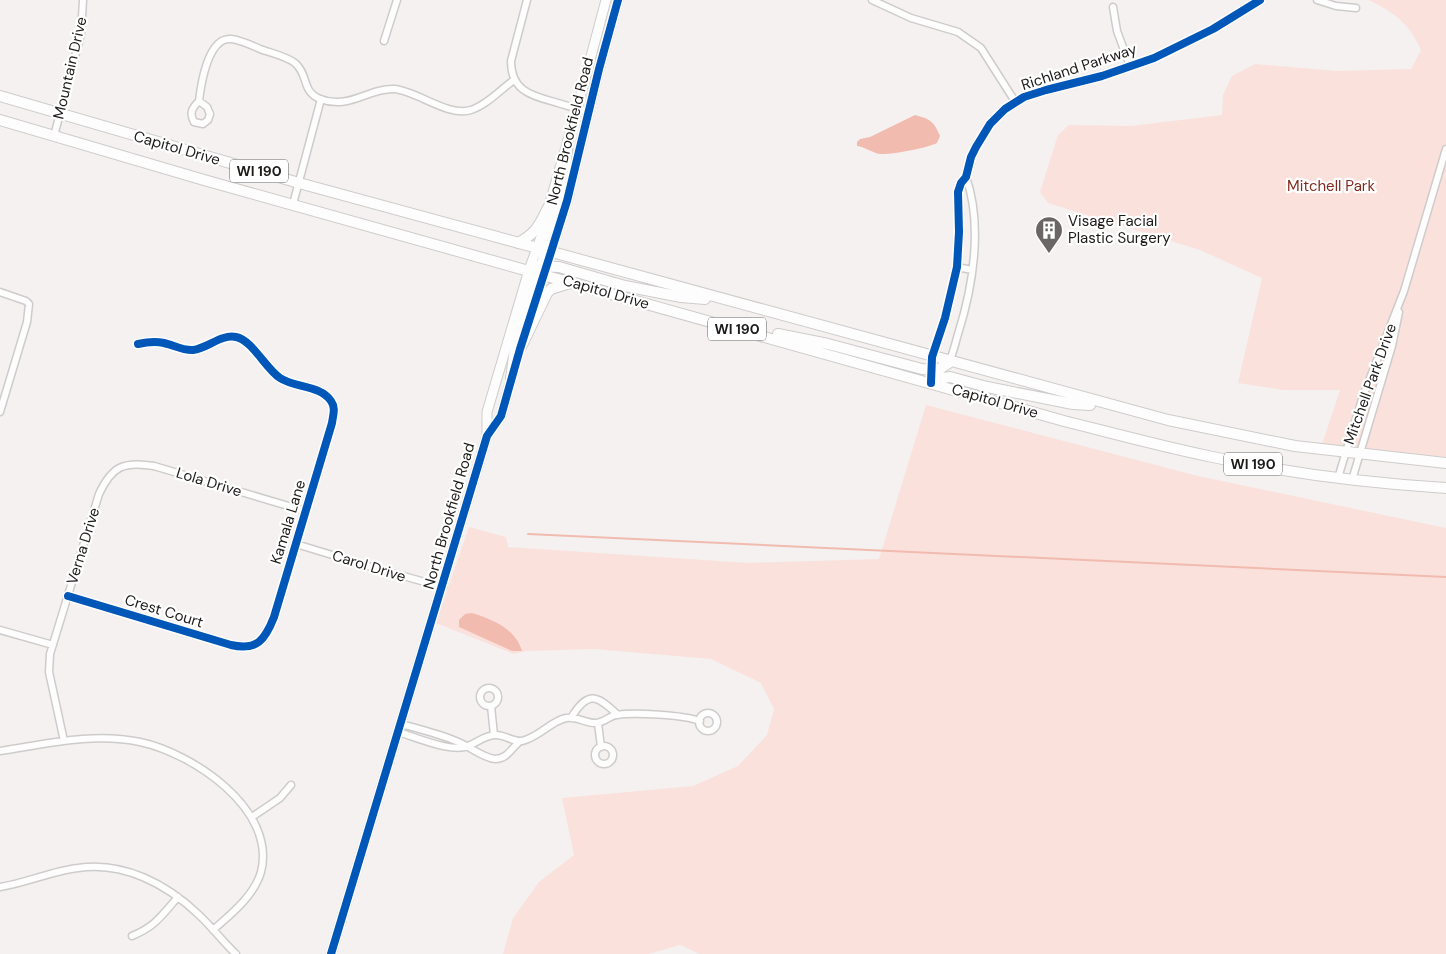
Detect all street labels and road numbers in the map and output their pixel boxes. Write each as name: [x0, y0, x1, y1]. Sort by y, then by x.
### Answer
street label: Mountain Drive: [49, 15, 91, 121]
street label: Richland Parkway: [1019, 39, 1140, 95]
street label: North Brookfield Road: [542, 55, 598, 207]
street label: Capitol Drive: [131, 126, 223, 170]
road number: WI 190: [230, 160, 288, 182]
street label: Capitol Drive: [560, 270, 652, 314]
road number: WI 190: [708, 318, 766, 340]
street label: Mitchell Park Drive: [1339, 321, 1401, 447]
street label: Capitol Drive: [949, 379, 1041, 423]
street label: North Brookfield Road: [418, 440, 480, 592]
road number: WI 190: [1224, 452, 1282, 476]
street label: Lola Drive: [174, 463, 244, 501]
street label: Kamala Lane: [266, 478, 310, 566]
street label: Verna Drive: [62, 505, 104, 587]
street label: Carol Drive: [330, 545, 408, 587]
street label: Crest Court: [122, 590, 206, 632]

